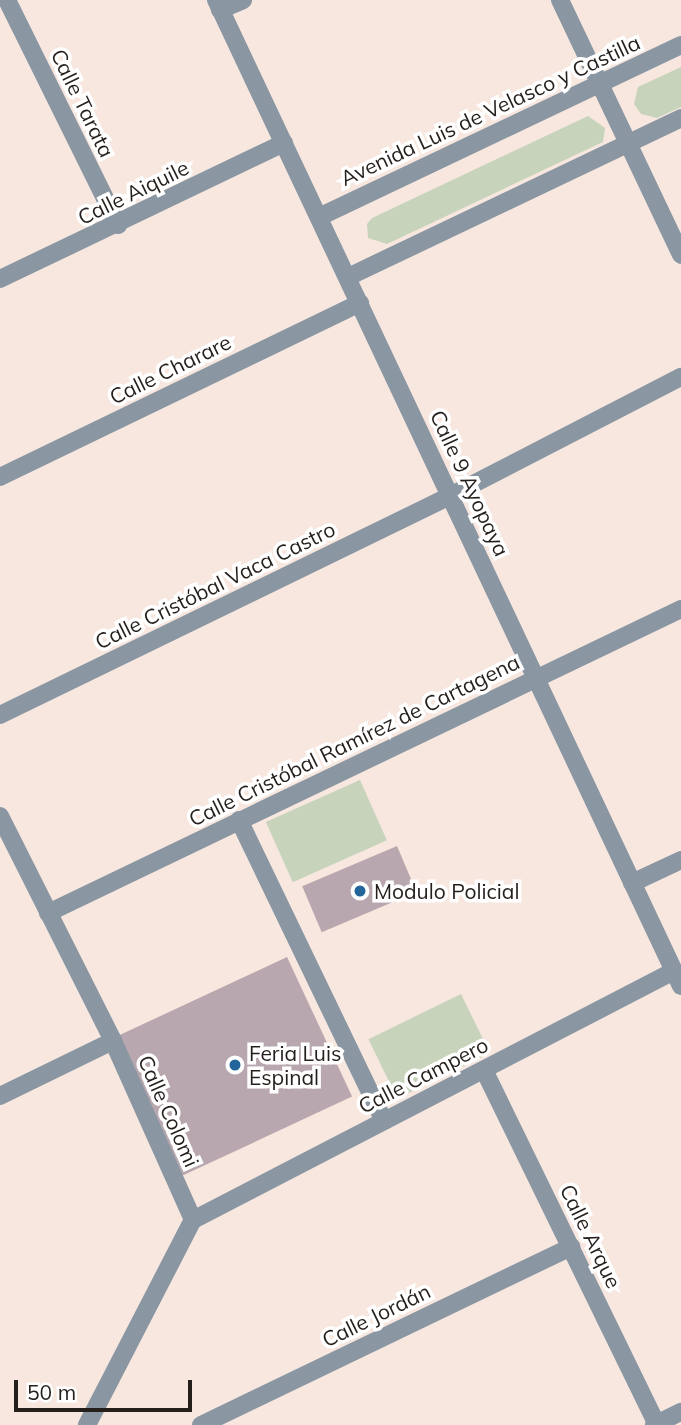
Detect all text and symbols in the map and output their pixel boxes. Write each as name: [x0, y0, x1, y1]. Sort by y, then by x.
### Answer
street label: Avenida Luis de Velasco y Castilla: [336, 29, 644, 191]
street label: Calle Tarata: [46, 45, 120, 161]
street label: Calle Aiquile: [74, 154, 192, 230]
street label: Calle Charare: [105, 329, 235, 409]
street label: Calle 9 Ayopaya: [425, 406, 515, 560]
street label: Calle Cristóbal Vaca Castro: [91, 516, 339, 654]
street label: Calle Cristóbal Ramírez de Cartagena: [185, 649, 523, 831]
place label: Modulo Policial: [374, 878, 519, 904]
marker: Modulo Policial: [352, 883, 368, 899]
street label: Calle Campero: [354, 1032, 492, 1118]
place label: Feria Luis Espinal: [249, 1040, 341, 1090]
street label: Calle Colomi: [133, 1051, 205, 1171]
marker: Feria Luis Espinal: [227, 1057, 243, 1073]
street label: Calle Arque: [555, 1180, 627, 1292]
street label: Calle Jordán: [318, 1278, 434, 1352]
scale bar: [18, 1366, 196, 1410]
text: 50 m: [27, 1379, 76, 1405]

